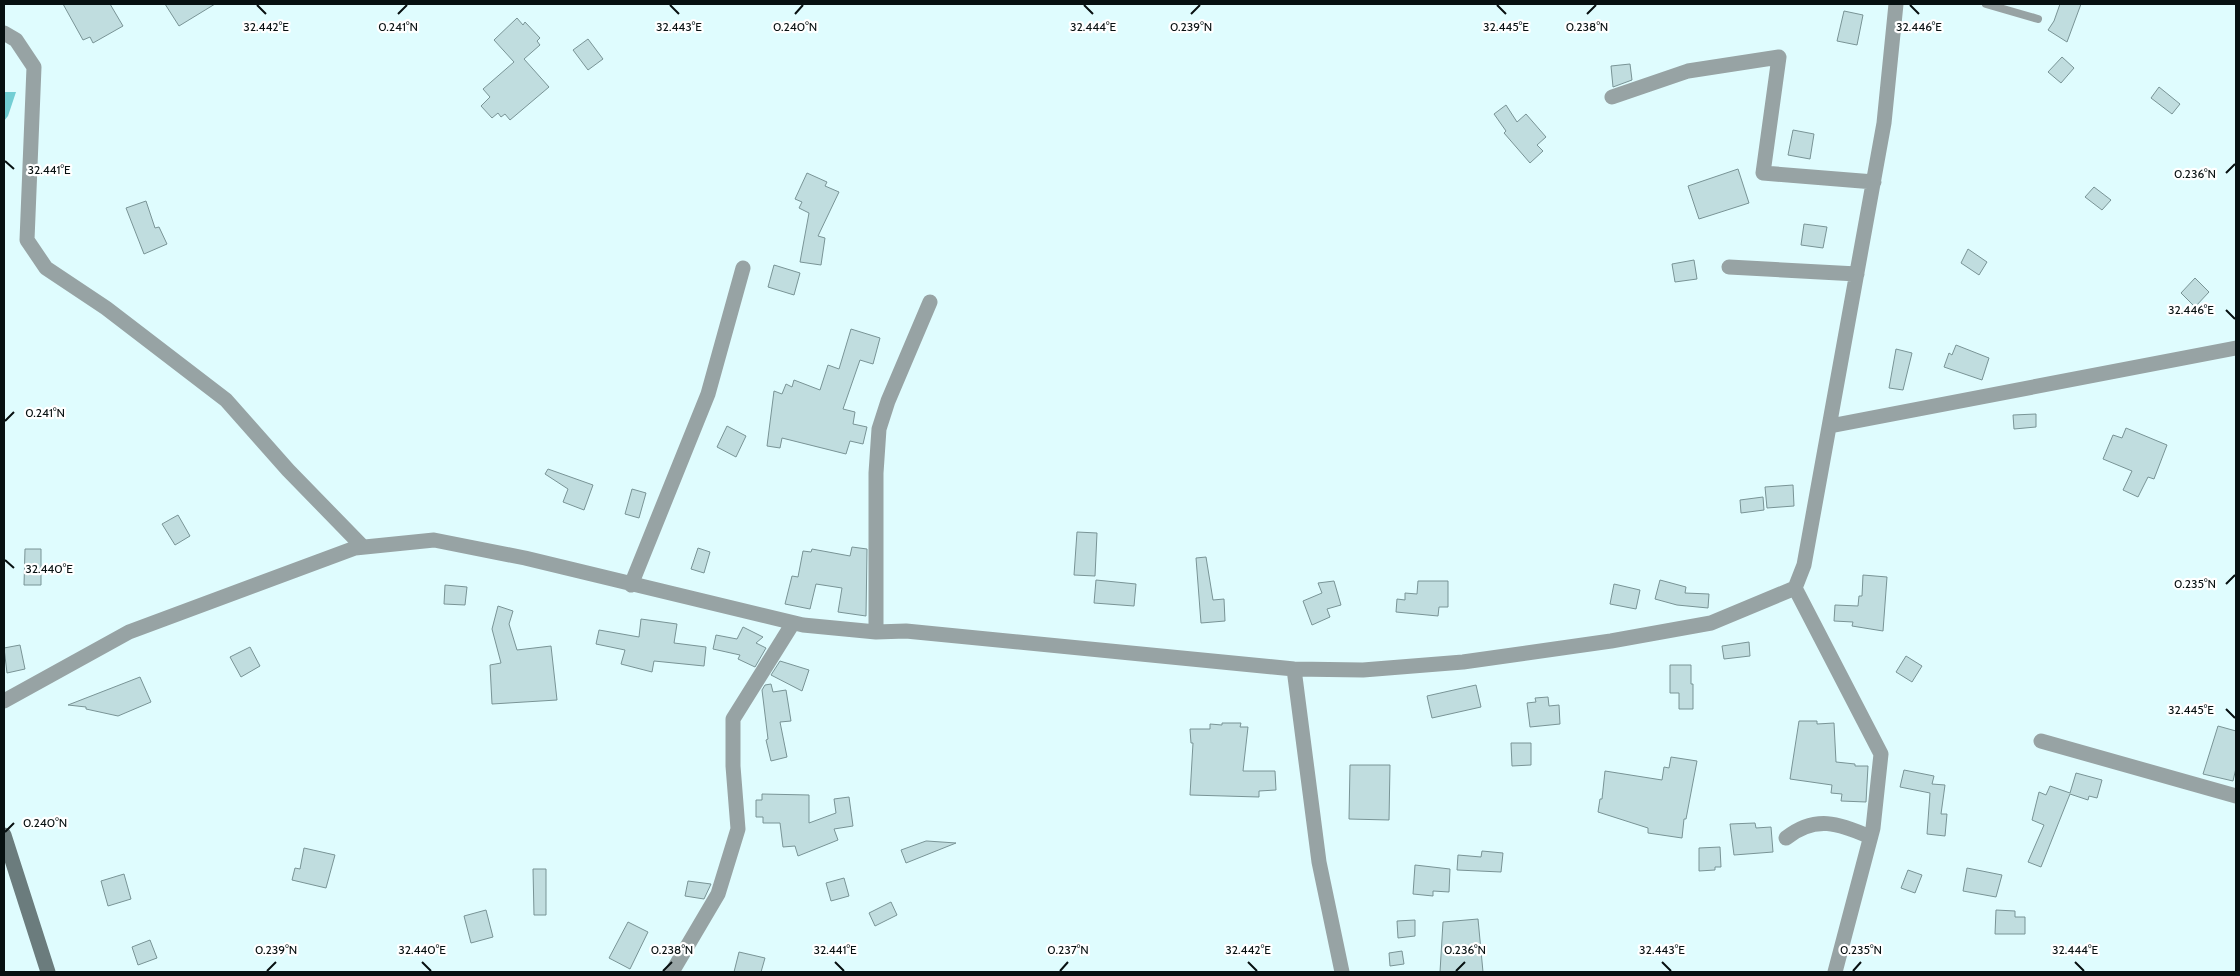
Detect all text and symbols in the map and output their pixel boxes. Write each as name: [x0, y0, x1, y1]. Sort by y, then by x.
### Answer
text: 32.442°E: [243, 19, 289, 34]
text: 0.241°N: [378, 19, 418, 34]
text: 32.443°E: [656, 19, 702, 34]
text: 0.240°N: [773, 19, 817, 34]
text: 32.444°E: [1070, 19, 1116, 34]
text: 0.239°N: [1170, 19, 1212, 34]
text: 32.445°E: [1483, 19, 1529, 34]
text: 0.238°N: [1566, 19, 1608, 34]
text: 32.446°E: [1896, 19, 1942, 34]
text: 32.441°E: [27, 162, 71, 177]
text: 0.236°N: [2174, 166, 2216, 181]
text: 32.446°E: [2168, 302, 2214, 317]
text: 0.241°N: [25, 405, 65, 420]
text: 32.440°E: [25, 561, 73, 576]
text: 0.235°N: [2174, 576, 2216, 591]
text: 32.445°E: [2168, 702, 2214, 717]
text: 0.240°N: [23, 815, 67, 830]
text: 0.239°N: [255, 942, 297, 957]
text: 32.440°E: [398, 942, 446, 957]
text: 0.238°N: [651, 942, 693, 957]
text: 32.441°E: [813, 942, 857, 957]
text: 0.237°N: [1047, 942, 1089, 957]
text: 32.442°E: [1225, 942, 1271, 957]
text: 0.236°N: [1444, 942, 1486, 957]
text: 32.443°E: [1639, 942, 1685, 957]
text: 0.235°N: [1840, 942, 1882, 957]
text: 32.444°E: [2052, 942, 2098, 957]

